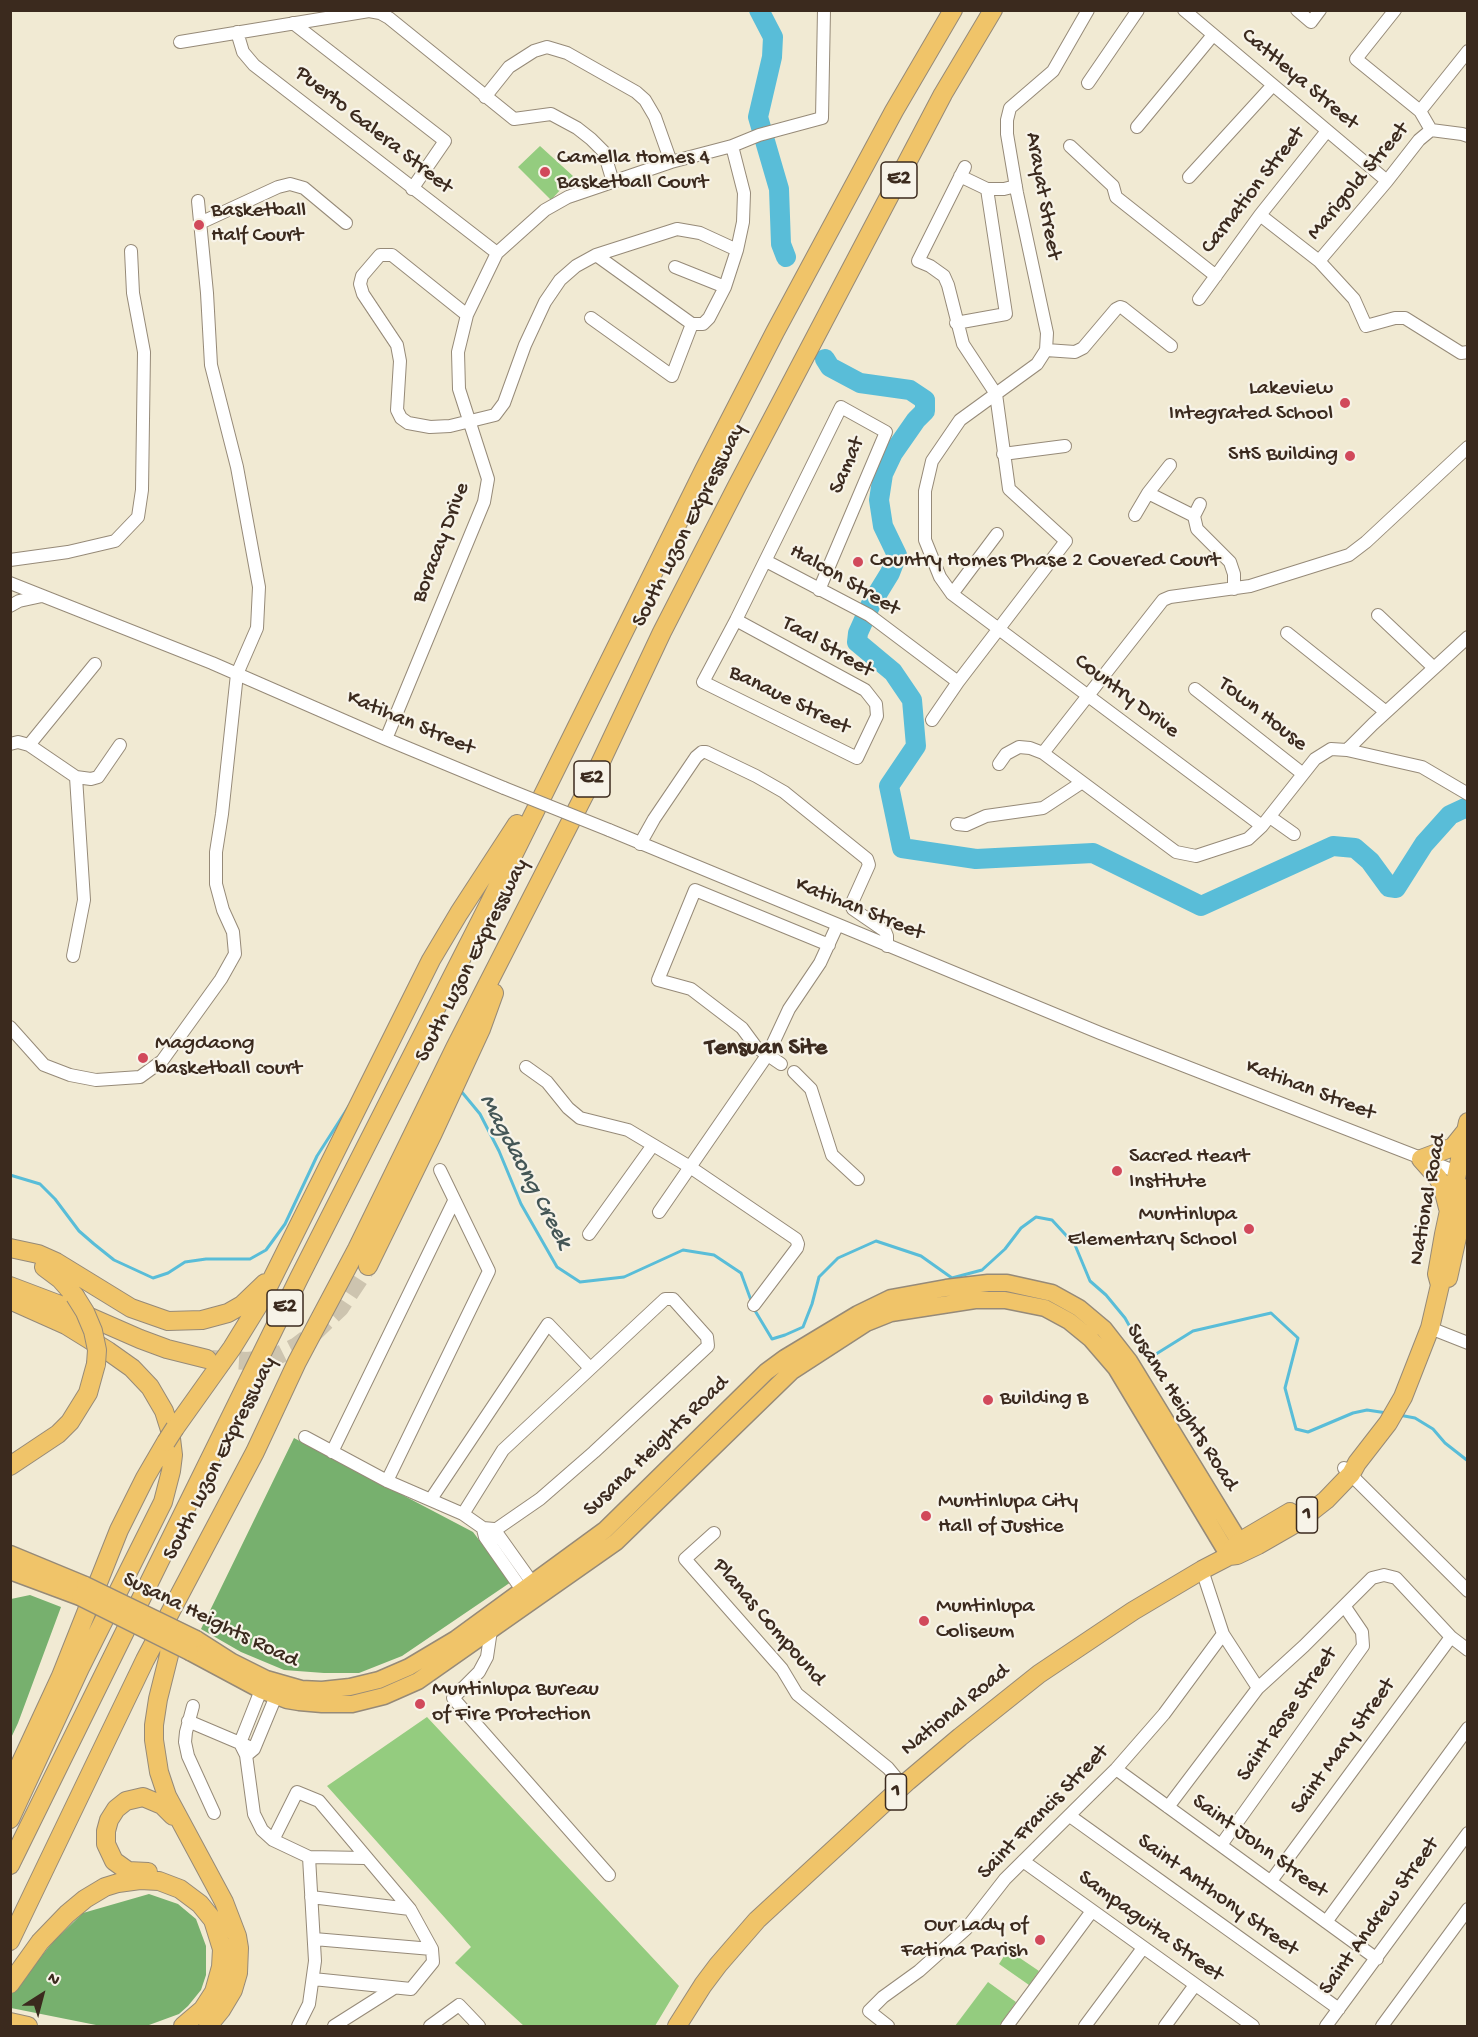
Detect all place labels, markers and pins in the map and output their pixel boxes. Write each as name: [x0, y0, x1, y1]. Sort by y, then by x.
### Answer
place label: Camella Homes 4 Basketball Court: [557, 146, 710, 198]
marker: Camella Homes 4 Basketball Court: [538, 165, 552, 179]
place label: Basketball Half Court: [211, 199, 306, 250]
marker: Basketball Half Court: [192, 218, 206, 232]
place label: Lakeview Integrated School: [1169, 377, 1333, 428]
marker: Lakeview Integrated School: [1338, 396, 1352, 410]
place label: SHS Building: [1228, 443, 1338, 469]
marker: SHS Building: [1343, 449, 1357, 463]
place label: Country Homes Phase 2 Covered Court: [870, 549, 1220, 575]
marker: Country Homes Phase 2 Covered Court: [851, 555, 865, 569]
place label: Magdaong basketball court: [155, 1032, 302, 1084]
marker: Magdaong basketball court: [136, 1051, 150, 1065]
place label: Sacred Heart Institute: [1129, 1145, 1249, 1196]
marker: Sacred Heart Institute: [1110, 1164, 1124, 1178]
place label: Muntinlupa Elementary School: [1067, 1203, 1237, 1254]
marker: Muntinlupa Elementary School: [1242, 1222, 1256, 1236]
place label: Building B: [1000, 1387, 1088, 1413]
marker: Building B: [981, 1393, 995, 1407]
place label: Muntinlupa City Hall of Justice: [938, 1490, 1078, 1542]
marker: Muntinlupa City Hall of Justice: [919, 1509, 933, 1523]
place label: Muntinlupa Coliseum: [936, 1595, 1034, 1646]
marker: Muntinlupa Coliseum: [917, 1614, 931, 1628]
place label: Muntinlupa Bureau of Fire Protection: [432, 1678, 599, 1730]
marker: Muntinlupa Bureau of Fire Protection: [413, 1697, 427, 1711]
place label: Our Lady of Fatima Parish: [901, 1914, 1028, 1966]
marker: Our Lady of Fatima Parish: [1033, 1933, 1047, 1947]

